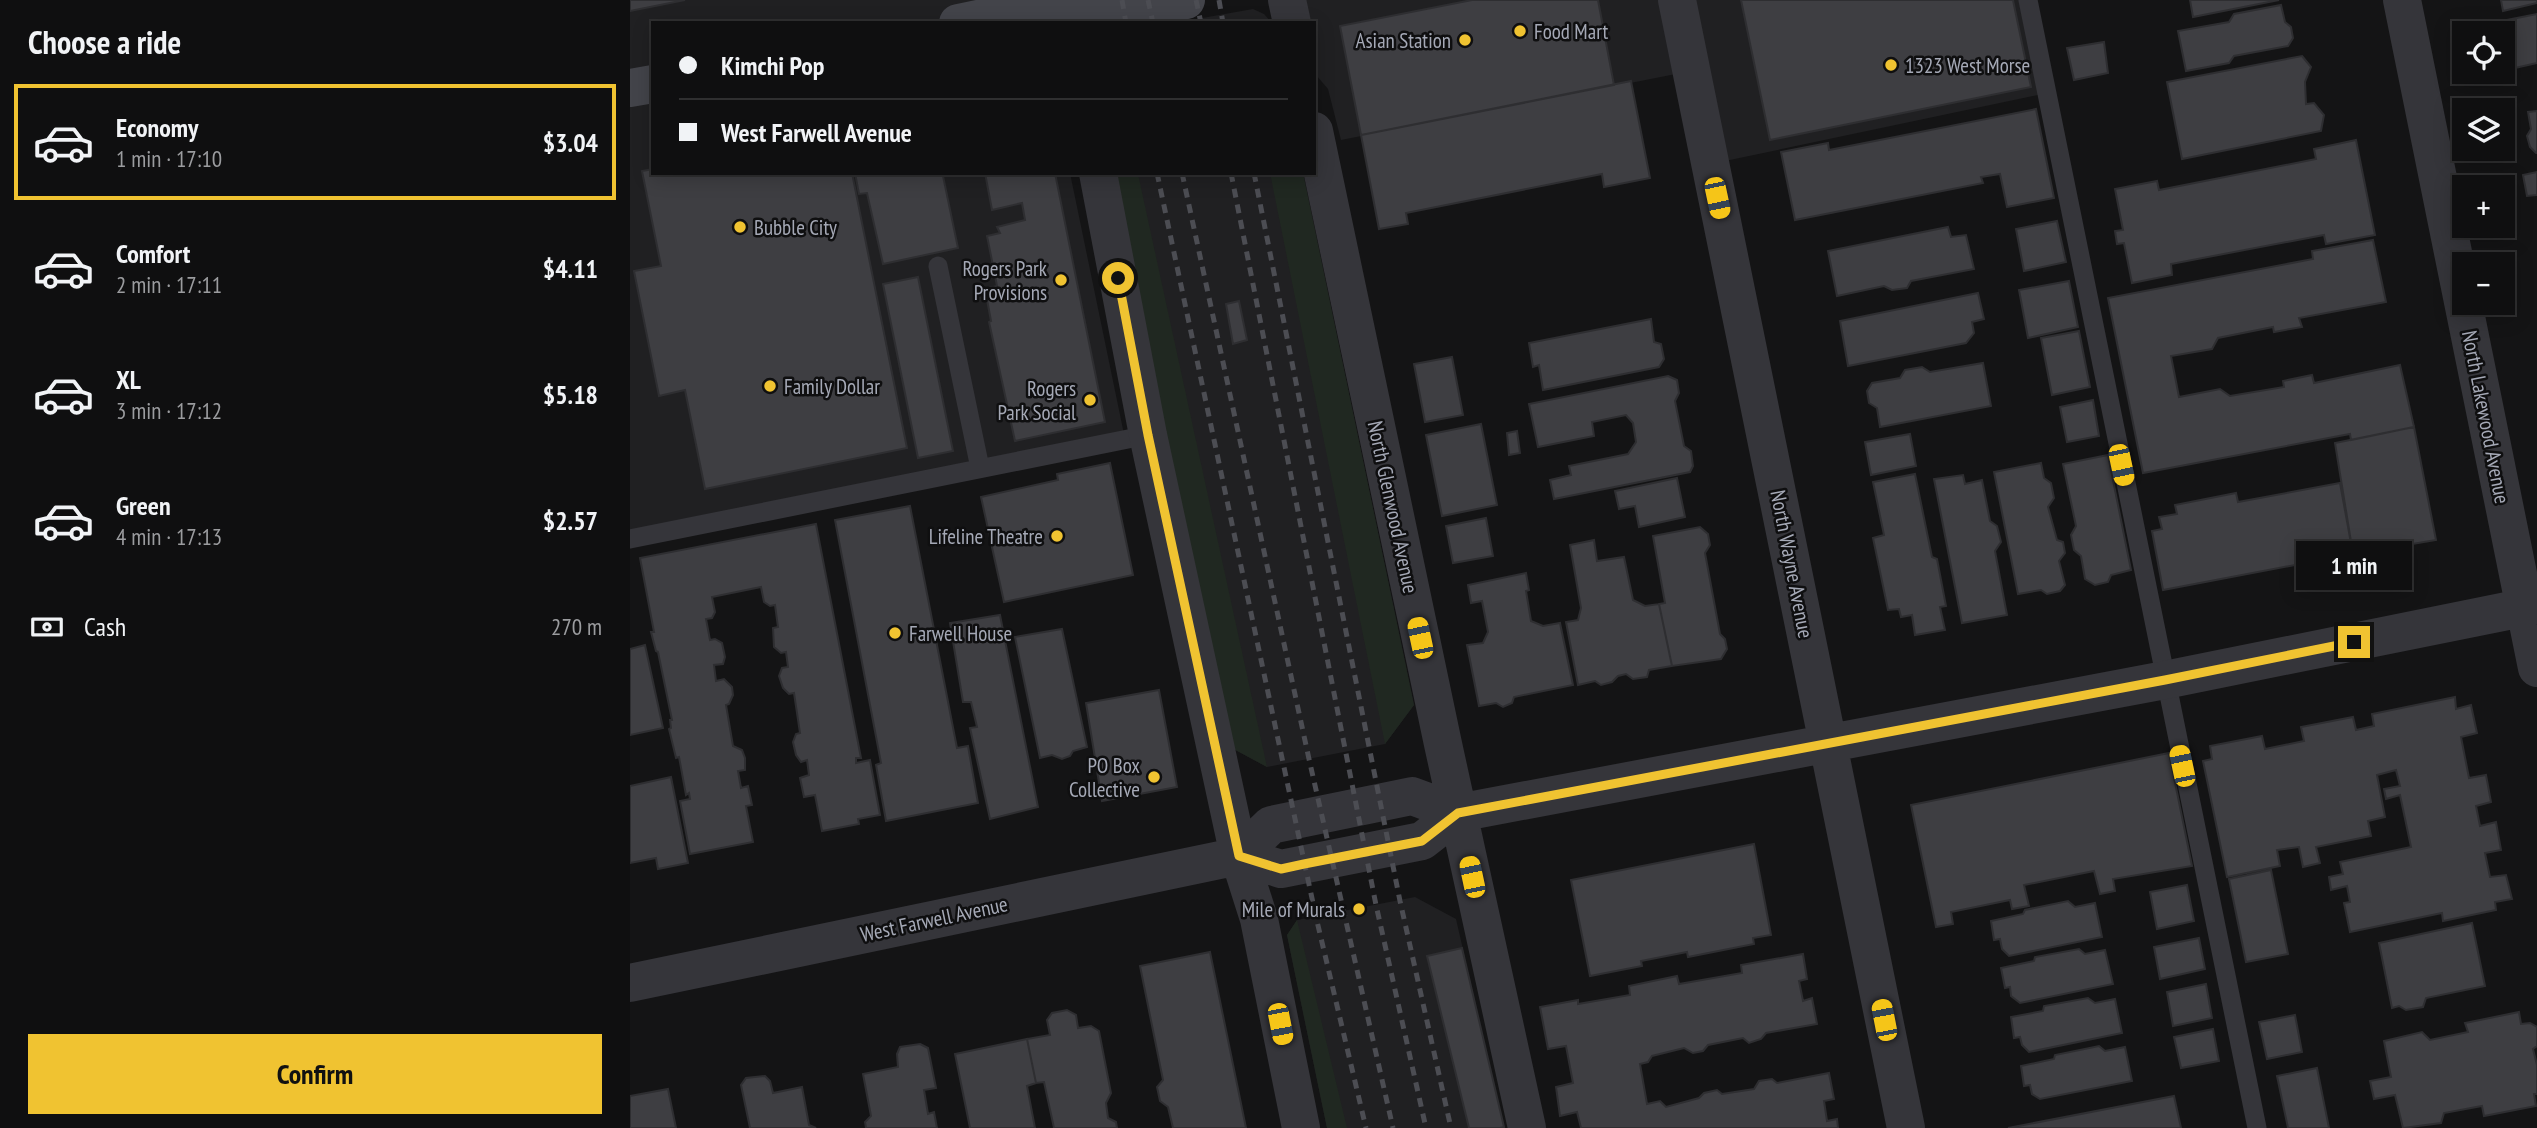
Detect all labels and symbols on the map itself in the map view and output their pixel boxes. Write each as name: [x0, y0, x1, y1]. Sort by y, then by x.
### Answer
place label: Food Mart: [1534, 18, 1608, 45]
marker: Food Mart: [1512, 23, 1528, 39]
place label: Asian Station: [1356, 27, 1451, 54]
marker: Asian Station: [1457, 32, 1473, 48]
place label: 1323 West Morse: [1905, 52, 2030, 79]
marker: 1323 West Morse: [1883, 57, 1899, 73]
car: [1703, 175, 1732, 221]
place label: Bubble City: [754, 214, 837, 241]
marker: Bubble City: [732, 219, 748, 235]
place label: Rogers Park Provisions: [962, 255, 1047, 306]
route start: [1102, 262, 1134, 294]
marker: Rogers Park Provisions: [1053, 272, 1069, 288]
street label: North Lakewood Avenue: [2456, 328, 2516, 506]
place label: Family Dollar: [784, 373, 880, 400]
place label: Rogers Park Social: [997, 375, 1076, 426]
marker: Family Dollar: [762, 378, 778, 394]
marker: Rogers Park Social: [1082, 392, 1098, 408]
street label: North Glenwood Avenue: [1362, 418, 1424, 596]
car: [2107, 442, 2136, 488]
street label: North Wayne Avenue: [1764, 488, 1820, 640]
place label: Lifeline Theatre: [929, 523, 1043, 550]
marker: Lifeline Theatre: [1049, 528, 1065, 544]
callout: 1 min: [2296, 540, 2412, 590]
car: [1406, 615, 1435, 661]
place label: Farwell House: [909, 620, 1012, 647]
marker: Farwell House: [887, 625, 903, 641]
route end: [2338, 626, 2370, 658]
car: [2168, 743, 2197, 789]
place label: PO Box Collective: [1069, 752, 1140, 803]
marker: PO Box Collective: [1146, 769, 1162, 785]
car: [1458, 854, 1487, 900]
street label: West Farwell Avenue: [858, 890, 1010, 948]
place label: Mile of Murals: [1242, 896, 1345, 923]
marker: Mile of Murals: [1351, 901, 1367, 917]
car: [1870, 997, 1899, 1043]
car: [1266, 1001, 1295, 1047]

